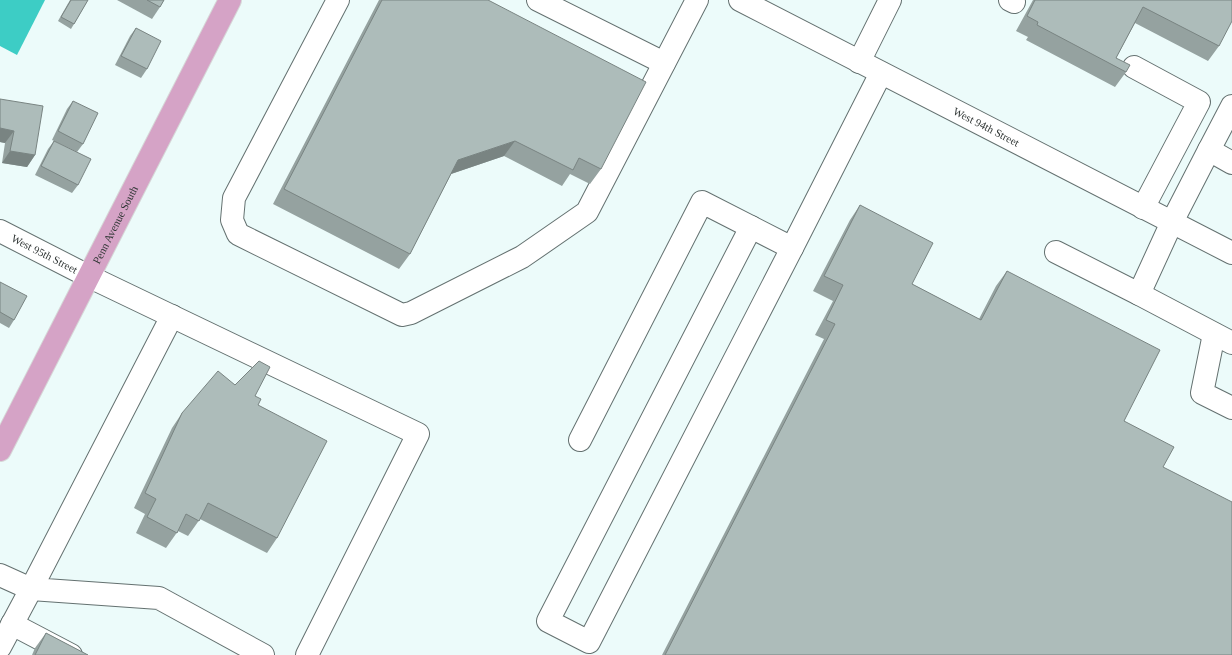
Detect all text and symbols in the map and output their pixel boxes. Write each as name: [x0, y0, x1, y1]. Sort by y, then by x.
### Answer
street label: West 94th Street: [951, 105, 1021, 149]
street label: Penn Avenue South: [90, 183, 140, 266]
street label: West 95th Street: [10, 232, 80, 276]

